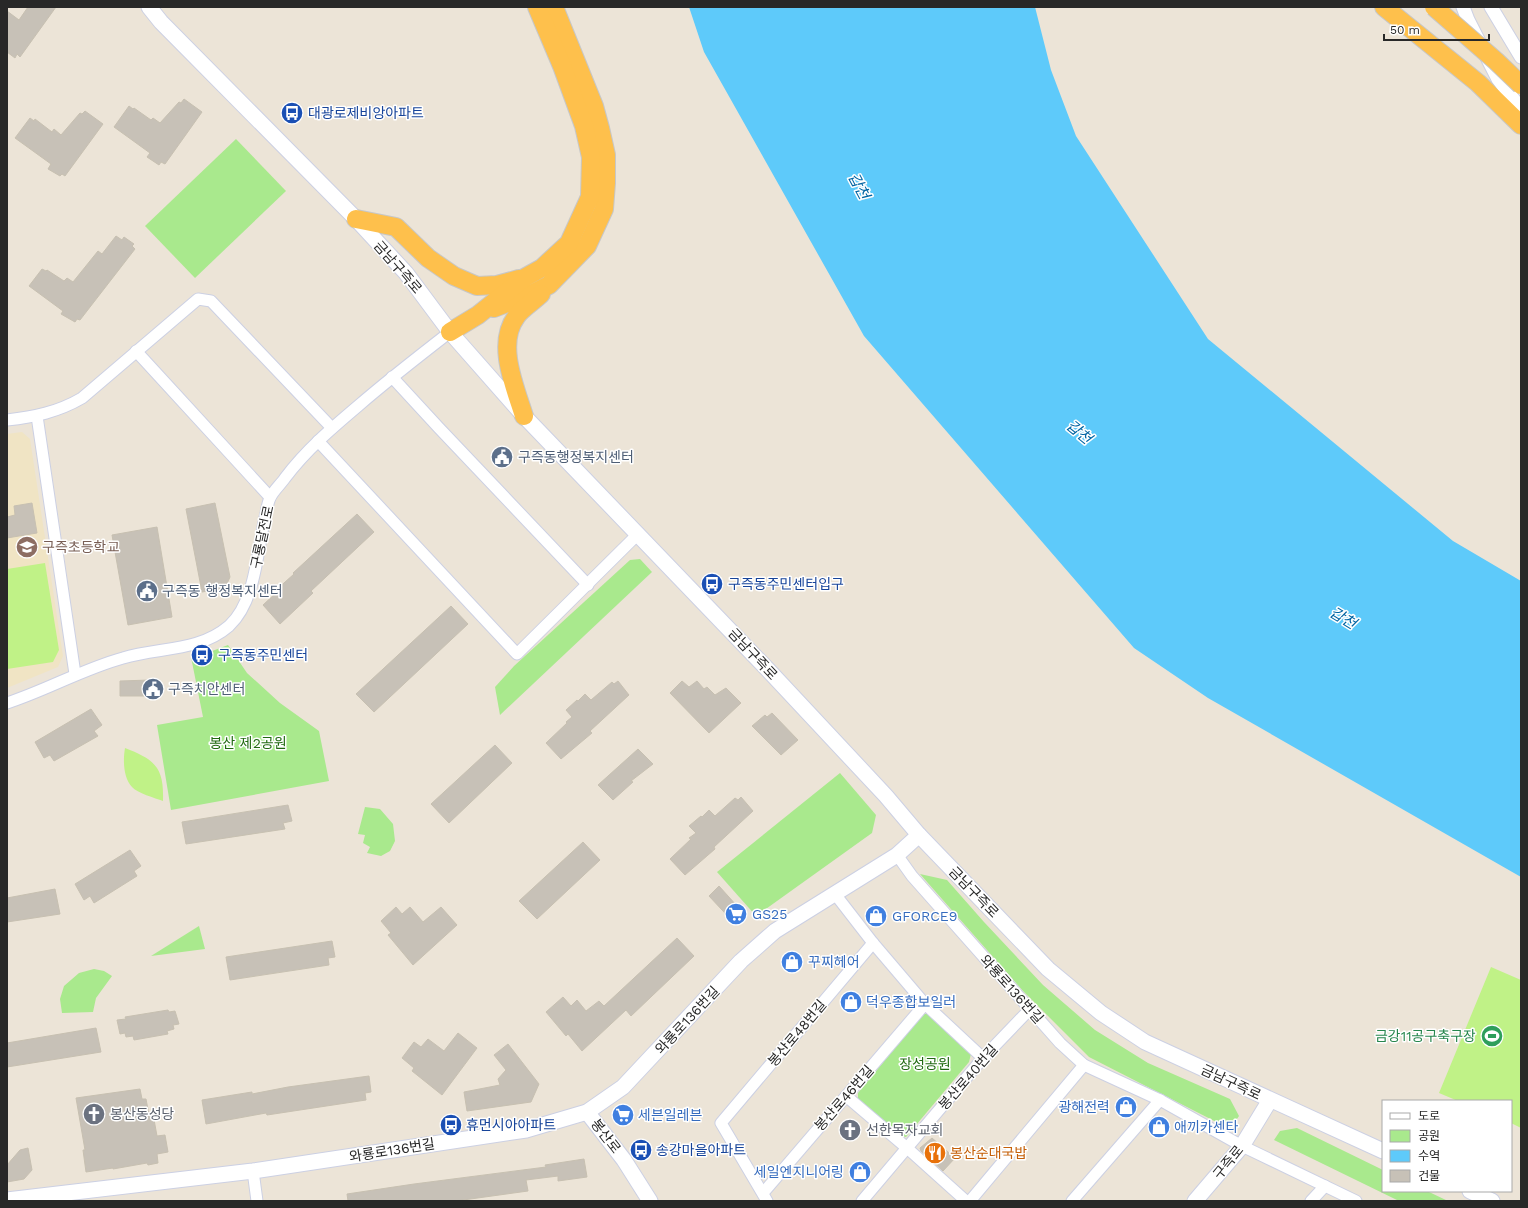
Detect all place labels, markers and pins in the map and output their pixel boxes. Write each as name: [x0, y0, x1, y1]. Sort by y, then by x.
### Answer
bus stop icon: 대광로제비앙아파트: [279, 100, 305, 126]
place label: 대광로제비앙아파트: [308, 105, 424, 121]
public building icon: 구즉동행정복지센터: [489, 444, 515, 470]
place label: 구즉동행정복지센터: [518, 449, 634, 465]
school or university icon: 구즉초등학교: [14, 534, 40, 560]
place label: 구즉초등학교: [42, 539, 119, 555]
bus stop icon: 구즉동주민센터입구: [699, 571, 725, 597]
place label: 구즉동주민센터입구: [728, 576, 844, 592]
public building icon: 구즉동 행정복지센터: [134, 578, 160, 604]
place label: 구즉동 행정복지센터: [162, 583, 283, 599]
bus stop icon: 구즉동주민센터: [189, 642, 215, 668]
place label: 구즉동주민센터: [218, 647, 308, 663]
public building icon: 구즉치안센터: [140, 676, 166, 702]
place label: 구즉치안센터: [168, 681, 245, 697]
supermarket icon: GS25: [723, 901, 749, 927]
shop icon: GFORCE9: [863, 903, 889, 929]
place label: GS25: [752, 906, 787, 922]
place label: GFORCE9: [892, 908, 957, 924]
shop icon: 꾸찌헤어: [779, 949, 805, 975]
place label: 꾸찌헤어: [808, 954, 860, 970]
shop icon: 덕우종합보일러: [838, 989, 864, 1015]
place label: 덕우종합보일러: [866, 994, 956, 1010]
sports icon: 금강11공구축구장: [1479, 1023, 1505, 1049]
place label: 금강11공구축구장: [1375, 1028, 1476, 1044]
shop icon: 광해전력: [1113, 1094, 1139, 1120]
place label: 광해전력: [1058, 1099, 1110, 1115]
church icon: 봉산동성당: [81, 1101, 107, 1127]
supermarket icon: 세븐일레븐: [610, 1102, 636, 1128]
place label: 봉산동성당: [110, 1106, 175, 1122]
place label: 세븐일레븐: [638, 1107, 703, 1123]
bus stop icon: 휴먼시아아파트: [438, 1112, 464, 1138]
shop icon: 애끼카센타: [1146, 1114, 1172, 1140]
place label: 휴먼시아아파트: [466, 1117, 556, 1133]
church icon: 선한목자교회: [837, 1117, 863, 1143]
place label: 애끼카센타: [1174, 1119, 1239, 1135]
place label: 선한목자교회: [866, 1122, 943, 1138]
bus stop icon: 송강마을아파트: [628, 1137, 654, 1163]
restaurant icon: 봉산순대국밥: [922, 1140, 948, 1166]
place label: 송강마을아파트: [656, 1142, 746, 1158]
place label: 봉산순대국밥: [950, 1145, 1027, 1161]
shop icon: 세일엔지니어링: [847, 1159, 873, 1185]
place label: 세일엔지니어링: [754, 1164, 844, 1180]

